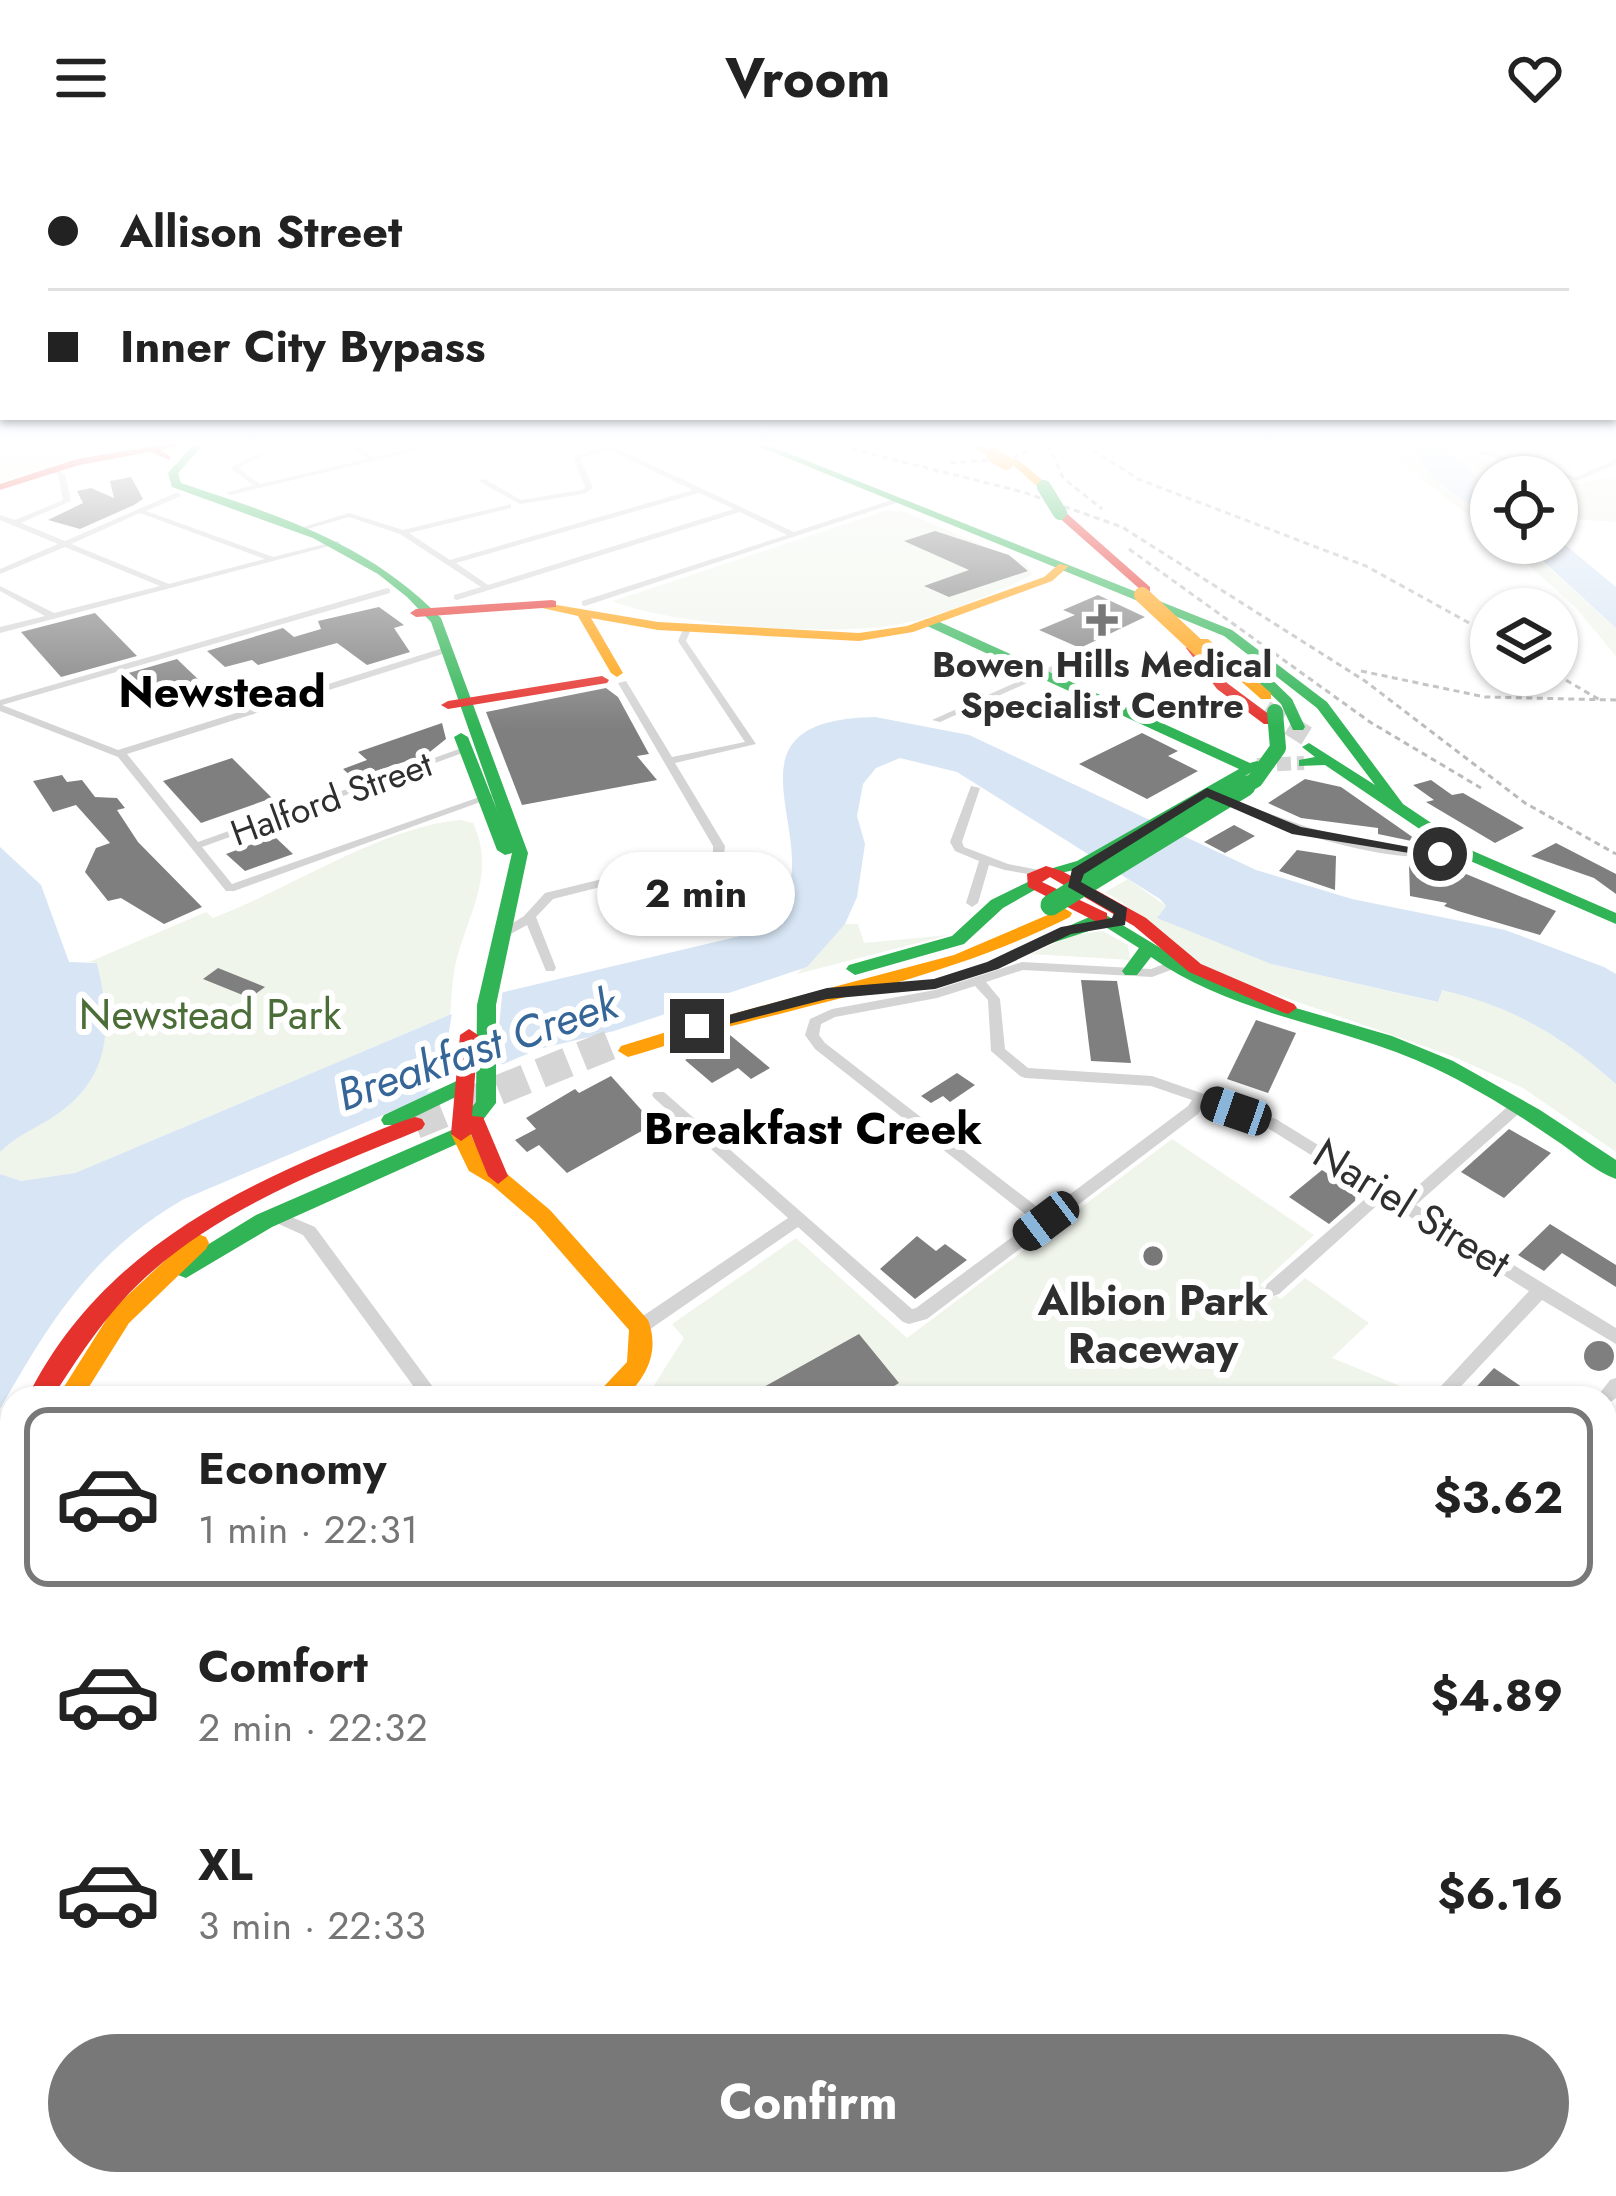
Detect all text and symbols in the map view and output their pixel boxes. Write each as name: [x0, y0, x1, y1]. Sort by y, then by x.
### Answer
text: Vroom: [725, 39, 891, 117]
icon: menu: [48, 45, 114, 111]
icon: heart: [1502, 45, 1568, 111]
text: Allison Street: [120, 199, 402, 264]
text: Inner City Bypass: [120, 314, 486, 379]
map controls: [1470, 456, 1578, 696]
button: locate: [1470, 456, 1578, 564]
button: layers: [1470, 588, 1578, 696]
marker: Bowen Hills Medical Specialist Centre: [1086, 604, 1118, 636]
place label: Bowen Hills Medical Specialist Centre: [932, 638, 1272, 731]
district label: Newstead: [118, 659, 326, 724]
street label: Halford Street: [223, 737, 439, 858]
route start: [1413, 827, 1467, 881]
callout: 2 min: [598, 852, 796, 936]
text: 2 min: [645, 865, 747, 922]
water label: Breakfast Creek: [328, 970, 628, 1127]
park label: Newstead Park: [79, 984, 342, 1045]
route end: [670, 999, 724, 1053]
car: [1196, 1082, 1276, 1140]
district label: Breakfast Creek: [644, 1096, 982, 1161]
street label: Nariel Street: [1302, 1123, 1522, 1293]
car: [1006, 1185, 1086, 1257]
marker: Albion Park Raceway: [1140, 1243, 1166, 1269]
place label: Albion Park Raceway: [1037, 1270, 1268, 1379]
text: Economy: [198, 1436, 386, 1501]
icon: car: [54, 1443, 162, 1551]
text: $3.62: [1434, 1465, 1563, 1530]
text: 1 min · 22:31: [198, 1501, 418, 1558]
text: Comfort: [198, 1634, 368, 1699]
icon: car: [54, 1641, 162, 1749]
text: $4.89: [1431, 1663, 1563, 1728]
text: 2 min · 22:32: [198, 1699, 428, 1756]
text: XL: [198, 1832, 253, 1897]
icon: car: [54, 1839, 162, 1947]
text: $6.16: [1437, 1861, 1563, 1926]
text: 3 min · 22:33: [198, 1897, 426, 1954]
button: Confirm: [48, 2034, 1569, 2172]

